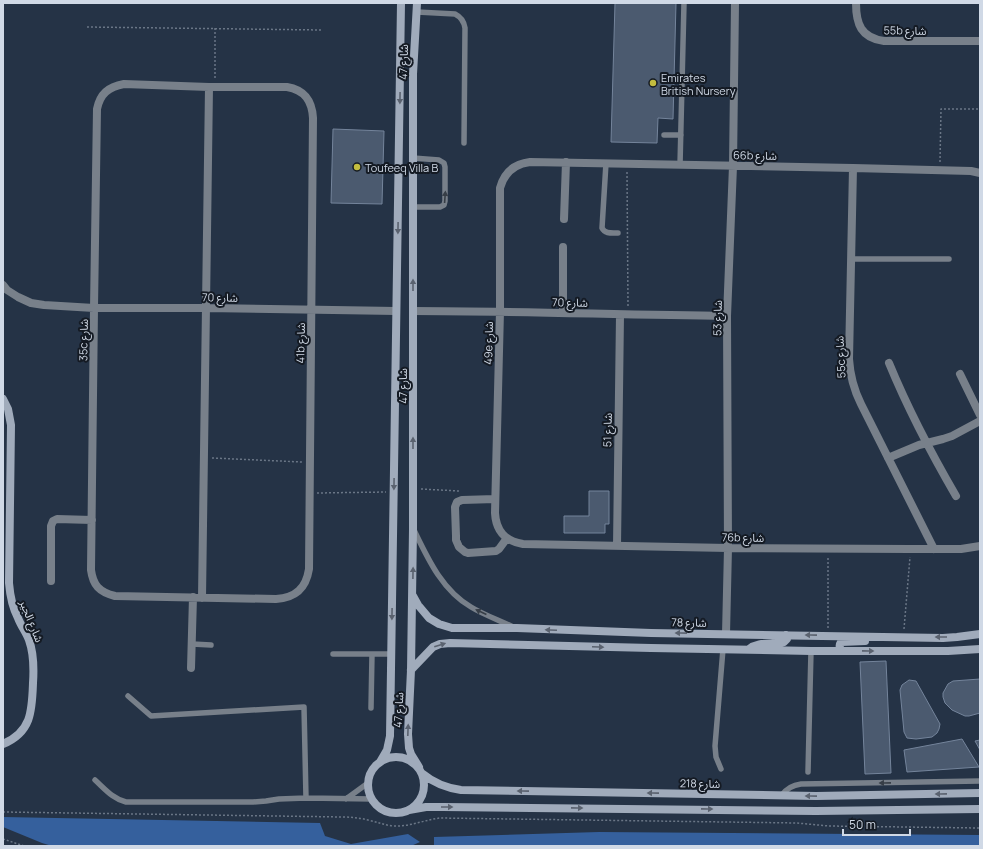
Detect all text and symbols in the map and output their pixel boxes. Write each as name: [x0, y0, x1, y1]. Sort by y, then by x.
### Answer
street label: 55b شارع: [883, 22, 927, 39]
street label: شارع 47: [395, 44, 412, 80]
place label: Emirates British Nursery: [661, 70, 736, 98]
marker: Emirates British Nursery: [648, 78, 658, 88]
one-way arrow: [397, 92, 403, 105]
street label: 66b شارع: [733, 147, 777, 164]
place label: Toufeeq Villa B: [365, 160, 438, 175]
marker: Toufeeq Villa B: [352, 162, 362, 172]
one-way arrow: [441, 191, 448, 203]
one-way arrow: [394, 222, 401, 234]
one-way arrow: [410, 278, 416, 291]
street label: شارع 70: [202, 289, 238, 306]
street label: شارع 70: [552, 294, 588, 311]
street label: شارع 53: [709, 299, 726, 336]
street label: 35c شارع: [75, 318, 92, 361]
street label: 49e شارع: [480, 321, 497, 365]
street label: 41b شارع: [292, 322, 309, 364]
street label: 55c شارع: [831, 335, 850, 379]
street label: شارع 47: [395, 368, 411, 404]
street label: شارع 51: [599, 412, 616, 447]
one-way arrow: [410, 436, 416, 449]
one-way arrow: [390, 478, 397, 490]
street label: 76b شارع: [722, 529, 765, 546]
one-way arrow: [409, 567, 416, 579]
street label: شارع الجير: [15, 597, 47, 645]
one-way arrow: [389, 608, 395, 621]
one-way arrow: [476, 609, 487, 615]
street label: شارع 78: [671, 614, 707, 631]
one-way arrow: [545, 626, 557, 633]
one-way arrow: [674, 630, 687, 636]
one-way arrow: [804, 632, 817, 638]
one-way arrow: [934, 634, 947, 640]
one-way arrow: [434, 642, 446, 648]
one-way arrow: [592, 644, 605, 650]
one-way arrow: [862, 648, 875, 654]
street label: شارع 47: [390, 691, 407, 728]
one-way arrow: [405, 724, 412, 737]
street label: شارع 218: [680, 775, 721, 792]
one-way arrow: [878, 780, 891, 786]
one-way arrow: [516, 788, 529, 794]
one-way arrow: [646, 790, 659, 796]
one-way arrow: [934, 791, 947, 797]
one-way arrow: [804, 793, 817, 799]
one-way arrow: [441, 804, 454, 810]
one-way arrow: [571, 805, 584, 811]
one-way arrow: [701, 806, 714, 812]
scale bar: [843, 811, 910, 837]
text: 50 m: [849, 816, 876, 833]

